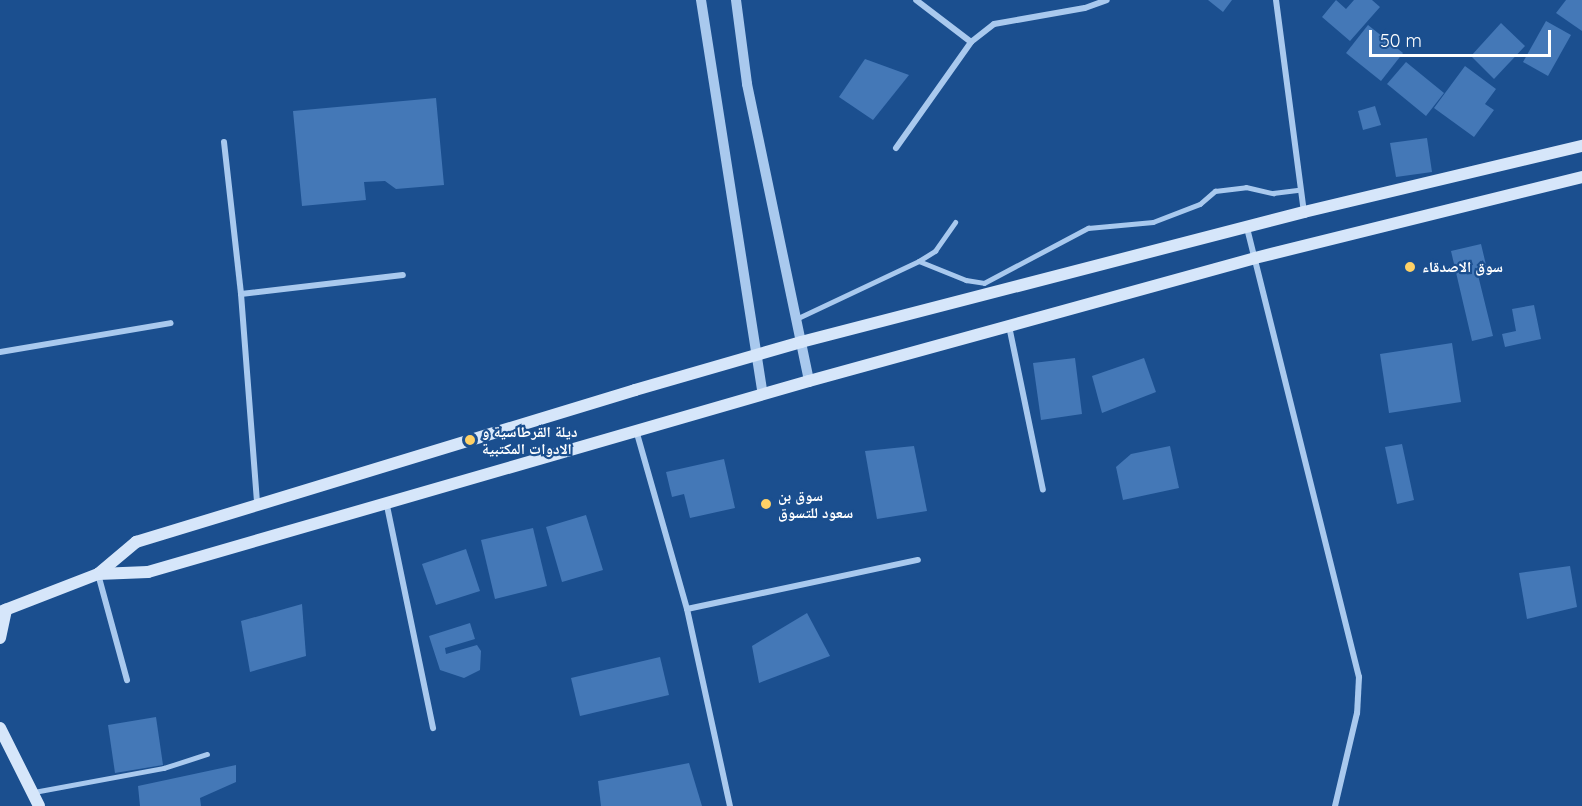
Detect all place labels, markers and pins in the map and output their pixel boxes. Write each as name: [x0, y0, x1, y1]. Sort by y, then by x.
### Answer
place label: سوق الاصدقاء: [1422, 258, 1503, 276]
marker: سوق الاصدقاء: [1403, 260, 1417, 274]
place label: ديلة القرطاسية و الادوات المكتبية: [482, 422, 577, 457]
marker: ديلة القرطاسية و الادوات المكتبية: [463, 433, 477, 447]
place label: سوق بن سعود للتسوق: [778, 486, 853, 521]
marker: سوق بن سعود للتسوق: [759, 497, 773, 511]

